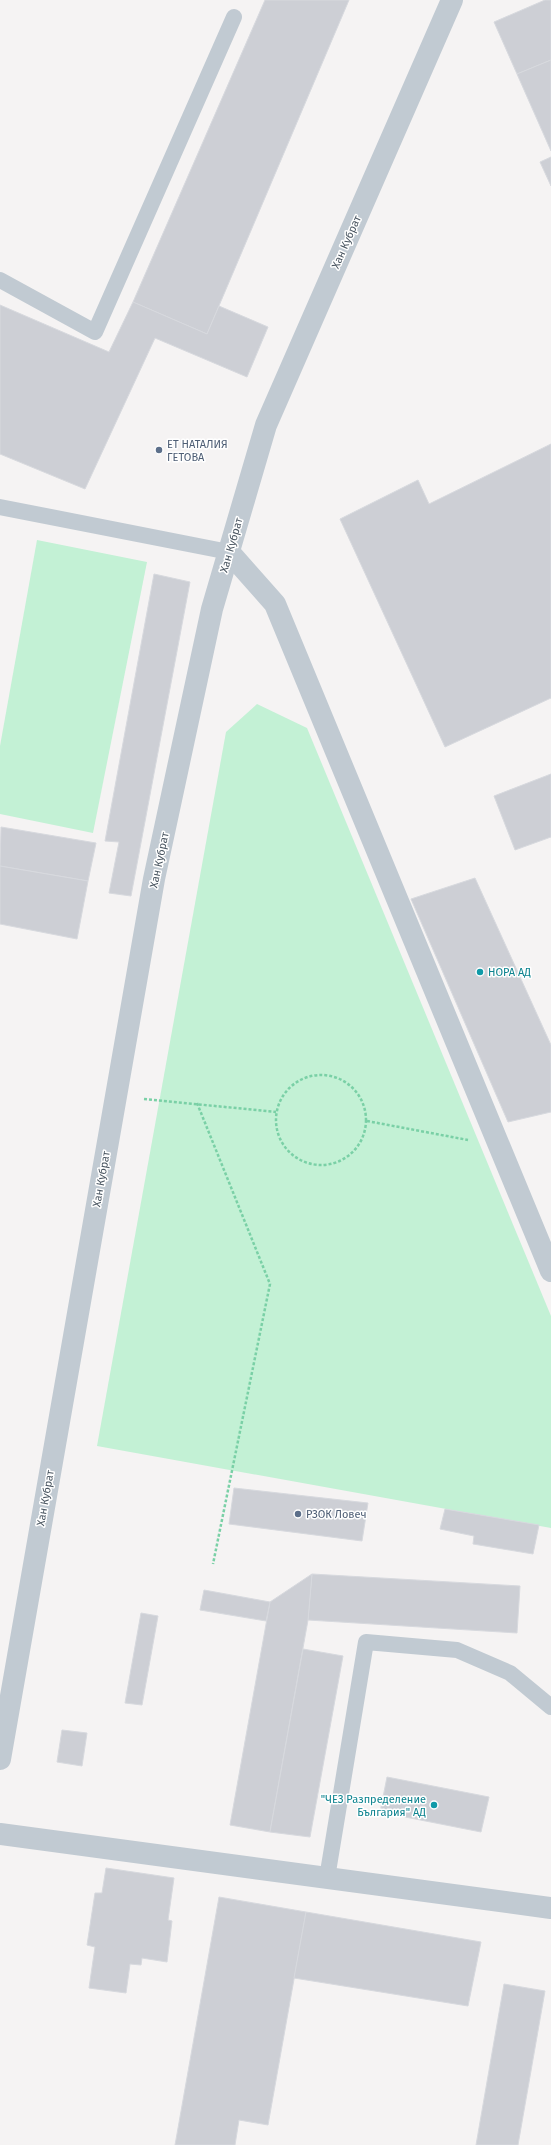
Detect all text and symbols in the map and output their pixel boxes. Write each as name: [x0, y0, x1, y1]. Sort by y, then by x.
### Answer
street label: Хан Кубрат: [329, 214, 364, 271]
place label: ЕТ НАТАЛИЯ ГЕТОВА: [167, 438, 228, 464]
marker: ЕТ НАТАЛИЯ ГЕТОВА: [154, 445, 164, 455]
street label: Хан Кубрат: [217, 516, 246, 574]
street label: Хан Кубрат: [147, 831, 172, 889]
place label: НОРА АД: [488, 966, 531, 979]
marker: НОРА АД: [475, 967, 485, 977]
street label: Хан Кубрат: [90, 1150, 113, 1208]
street label: Хан Кубрат: [34, 1469, 57, 1527]
place label: РЗОК Ловеч: [306, 1508, 367, 1521]
marker: РЗОК Ловеч: [293, 1509, 303, 1519]
place label: "ЧЕЗ Разпределение България" АД: [321, 1793, 426, 1819]
marker: "ЧЕЗ Разпределение България" АД: [429, 1800, 439, 1810]

